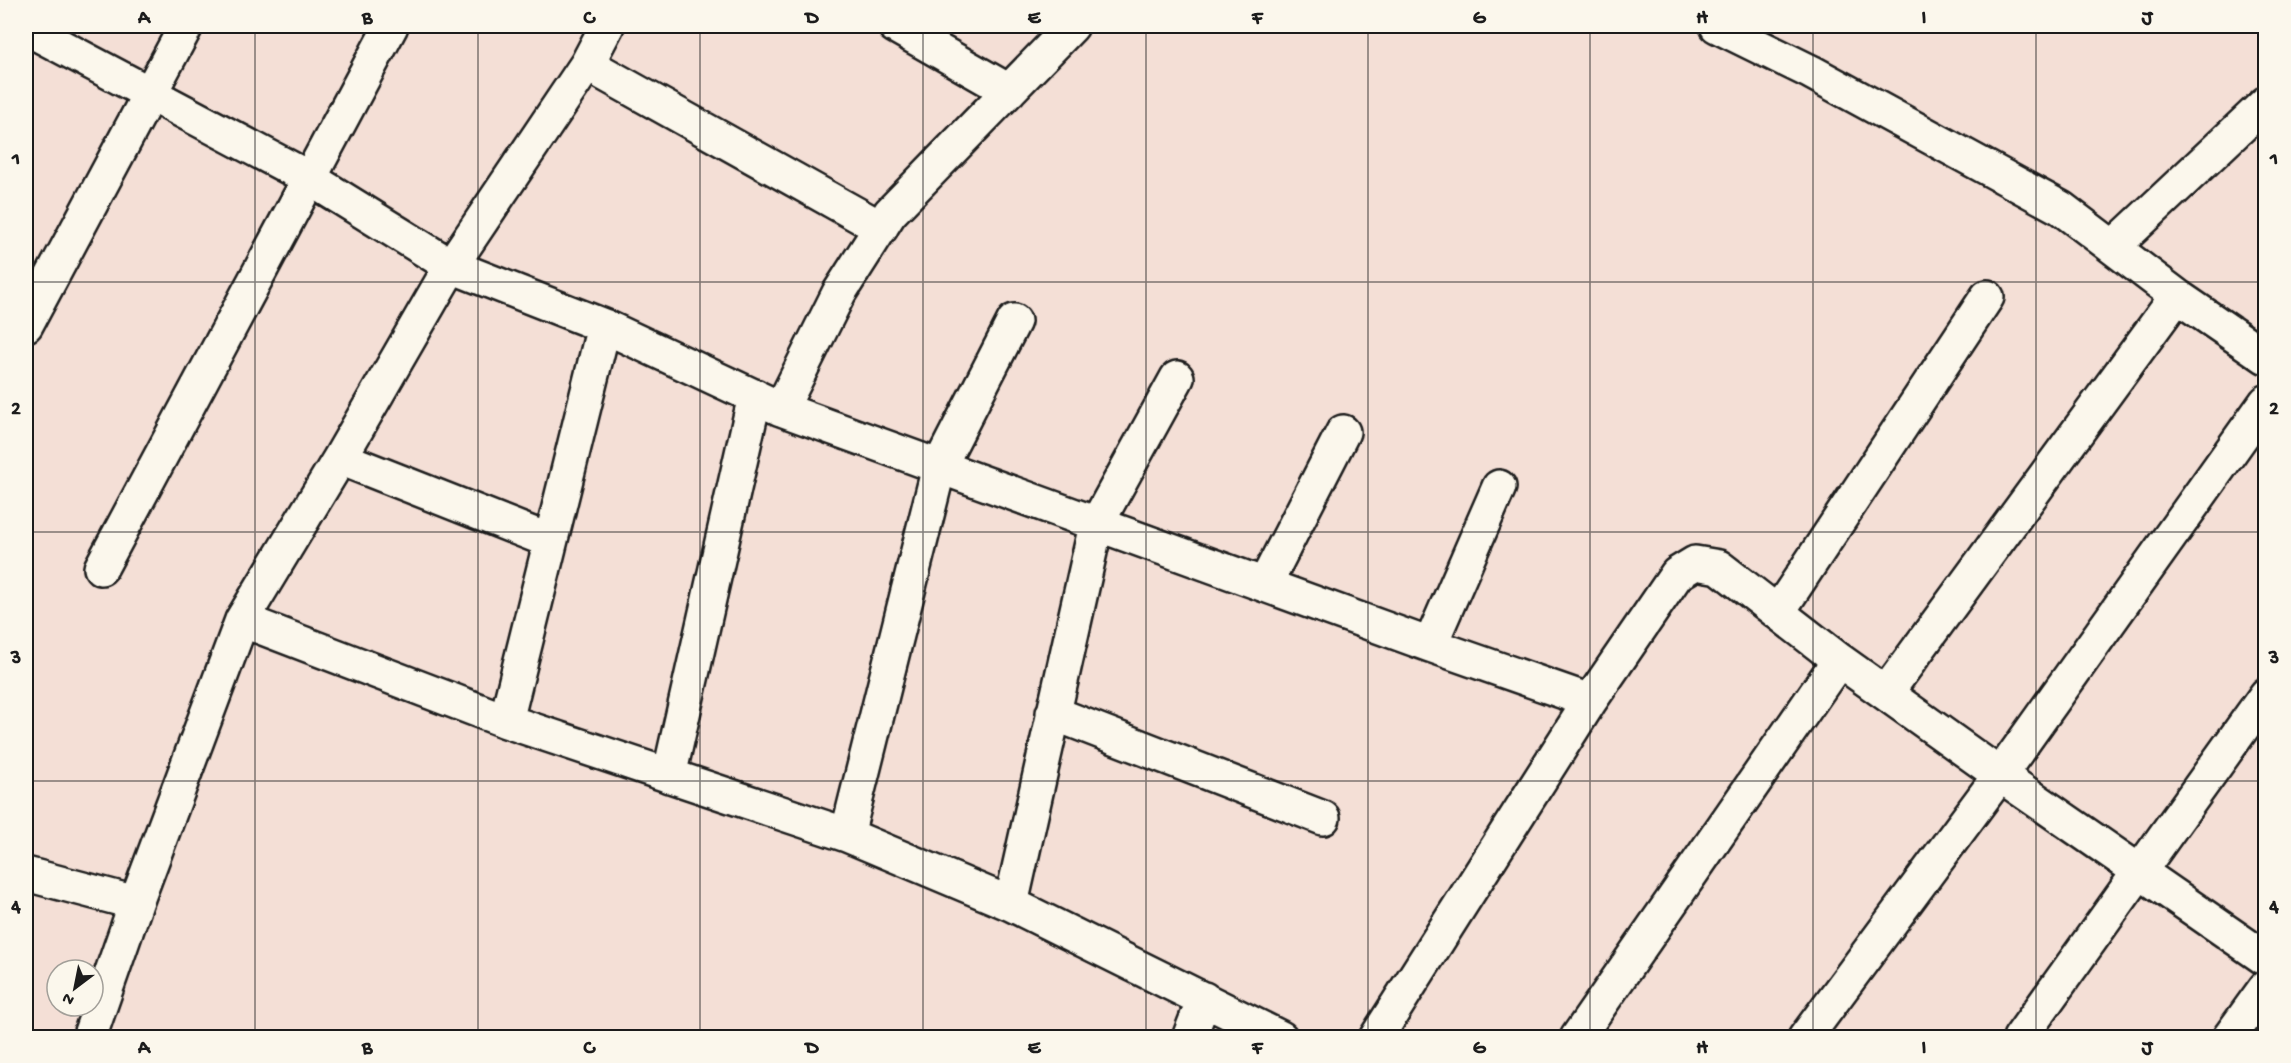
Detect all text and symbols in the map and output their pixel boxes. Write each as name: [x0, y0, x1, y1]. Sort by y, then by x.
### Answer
text: A: [137, 8, 152, 31]
text: B: [361, 8, 373, 31]
text: C: [583, 8, 597, 31]
text: D: [803, 8, 819, 31]
text: E: [1028, 8, 1042, 31]
text: F: [1251, 8, 1264, 31]
text: G: [1473, 8, 1487, 31]
text: H: [1696, 8, 1708, 31]
text: I: [1922, 8, 1927, 31]
text: J: [2141, 8, 2154, 31]
text: 1: [11, 149, 20, 172]
text: 1: [2269, 149, 2278, 172]
text: 2: [11, 399, 21, 422]
text: 2: [2269, 399, 2279, 422]
text: 3: [10, 648, 21, 671]
text: 3: [2268, 648, 2279, 671]
text: 4: [10, 897, 21, 920]
text: 4: [2268, 897, 2279, 920]
north arrow: [45, 958, 105, 1018]
text: N: [59, 987, 78, 1009]
text: A: [137, 1038, 152, 1061]
text: B: [361, 1038, 373, 1061]
text: C: [583, 1038, 597, 1061]
text: D: [803, 1038, 819, 1061]
text: E: [1028, 1038, 1042, 1061]
text: F: [1251, 1038, 1264, 1061]
text: G: [1473, 1038, 1487, 1061]
text: H: [1696, 1038, 1708, 1061]
text: I: [1922, 1038, 1927, 1061]
text: J: [2141, 1038, 2154, 1061]

